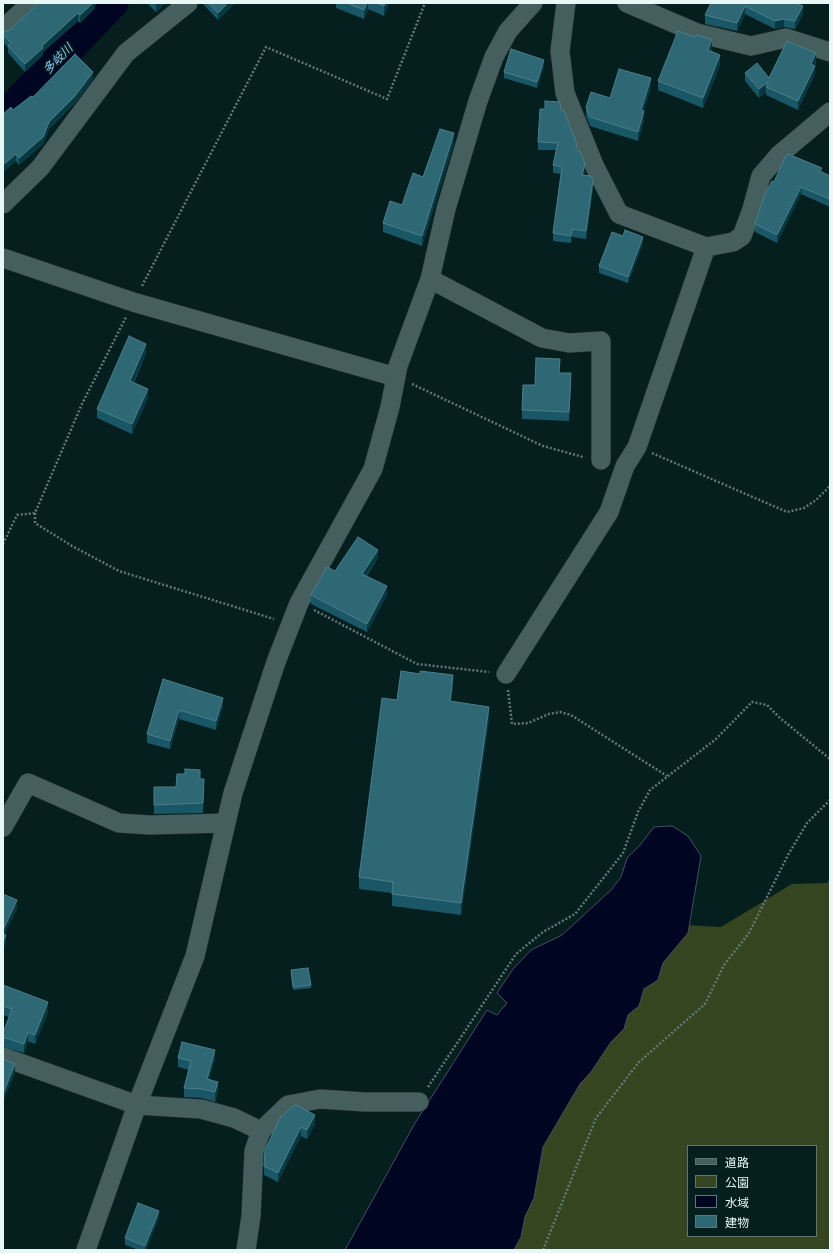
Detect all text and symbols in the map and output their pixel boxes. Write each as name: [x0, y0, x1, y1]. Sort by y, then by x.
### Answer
water label: 多岐川: [40, 41, 76, 77]
legend: [687, 1145, 817, 1237]
text: 道路: [725, 1155, 749, 1169]
text: 公園: [725, 1175, 749, 1189]
text: 水域: [725, 1195, 749, 1209]
text: 建物: [725, 1215, 749, 1229]

